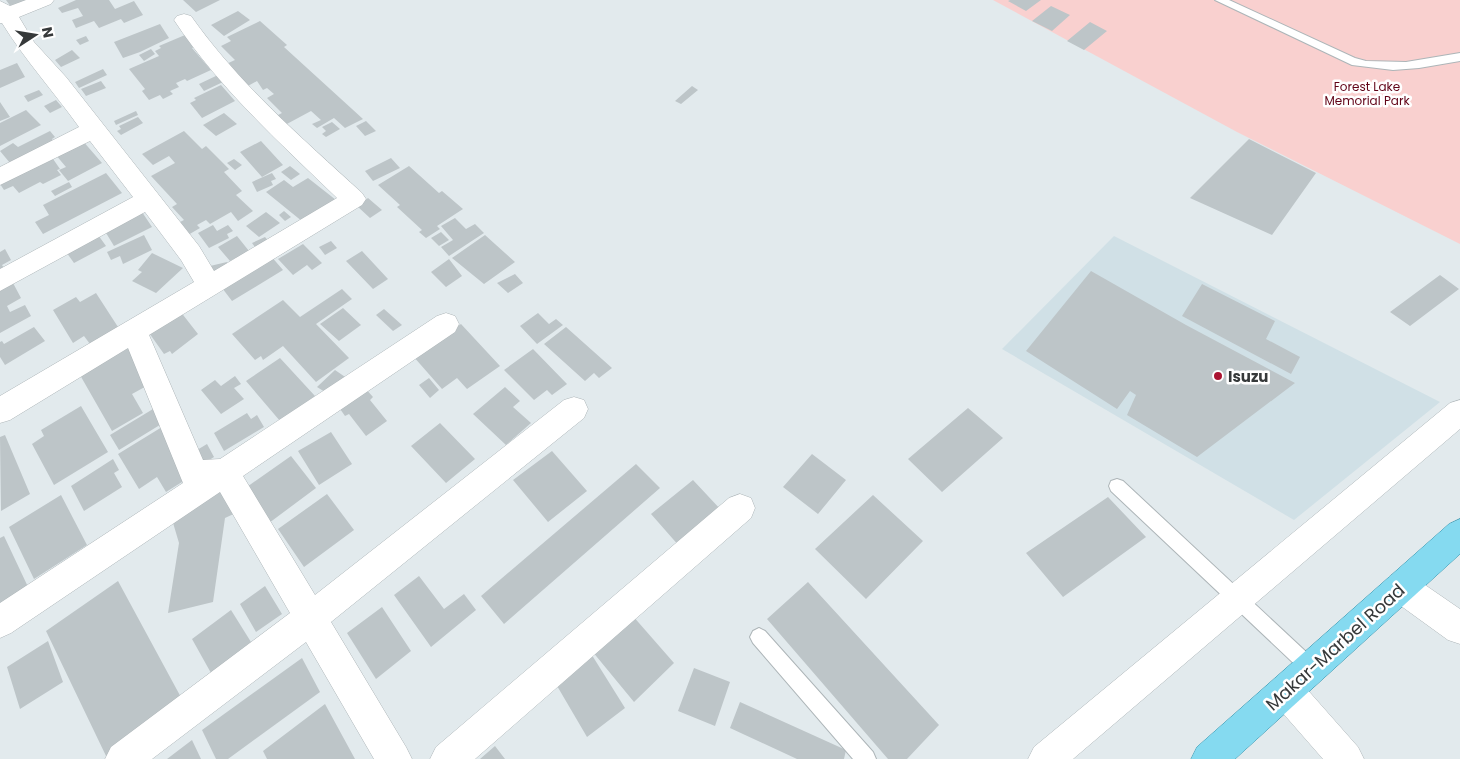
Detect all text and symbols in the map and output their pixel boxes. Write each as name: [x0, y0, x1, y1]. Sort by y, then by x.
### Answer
north arrow: [10, 10, 60, 60]
text: N: [37, 25, 59, 40]
park label: Forest Lake Memorial Park: [1324, 78, 1410, 109]
place label: Isuzu: [1228, 366, 1268, 387]
marker: Isuzu: [1212, 370, 1224, 382]
street label: Makar-Marbel Road: [1260, 578, 1410, 716]

